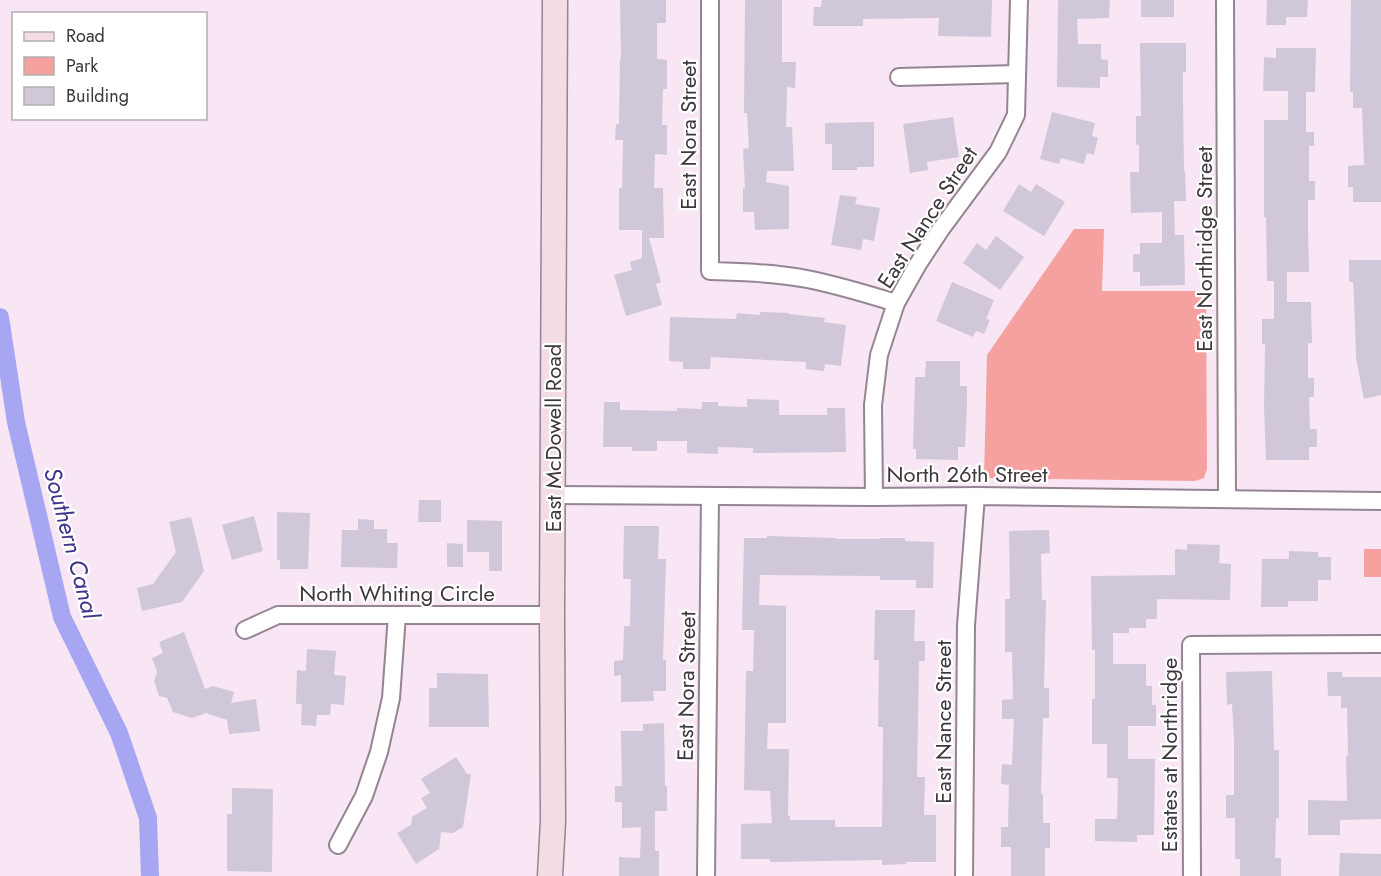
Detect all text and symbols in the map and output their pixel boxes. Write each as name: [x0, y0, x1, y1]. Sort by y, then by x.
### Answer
legend: [12, 12, 207, 120]
text: Road: [66, 23, 105, 49]
text: Park: [66, 53, 98, 79]
street label: East Nora Street: [672, 59, 704, 210]
text: Building: [66, 83, 129, 109]
street label: East Nance Street: [869, 139, 985, 294]
street label: East Northridge Street: [1188, 145, 1220, 352]
street label: East McDowell Road: [537, 344, 569, 532]
street label: North 26th Street: [886, 458, 1048, 490]
water label: Southern Canal: [35, 464, 109, 624]
street label: North Whiting Circle: [299, 577, 495, 609]
street label: East Nora Street: [669, 610, 703, 761]
street label: East Nance Street: [927, 640, 959, 804]
street label: Estates at Northridge: [1153, 658, 1185, 852]

